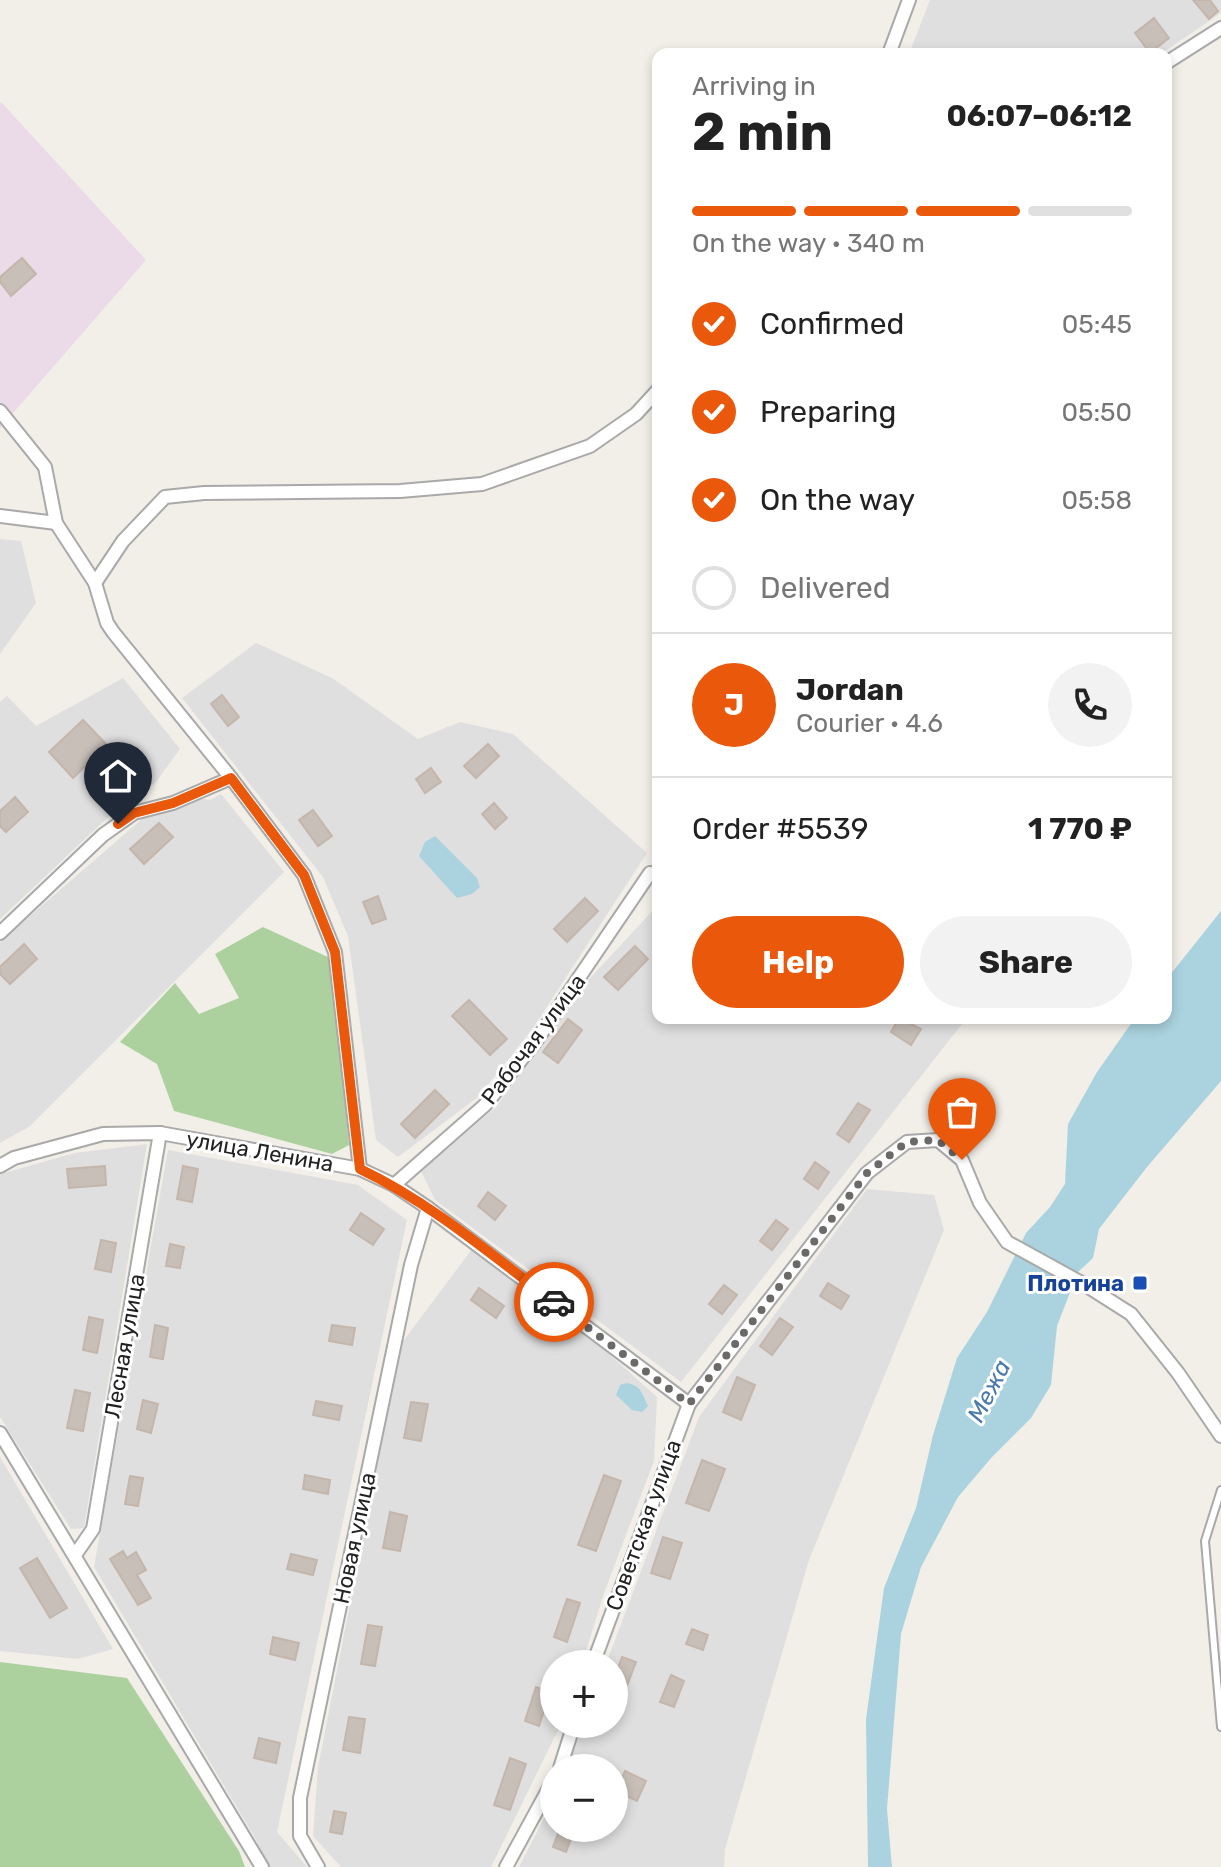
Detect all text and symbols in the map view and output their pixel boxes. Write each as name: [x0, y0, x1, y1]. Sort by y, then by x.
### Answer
text: Arriving in: [692, 71, 816, 102]
text: 06:07–06:12: [946, 98, 1132, 134]
text: 2 min: [692, 101, 833, 163]
text: On the way · 340 m: [692, 228, 925, 259]
icon: check: [692, 302, 736, 346]
text: Confirmed: [760, 306, 904, 342]
text: 05:45: [1062, 309, 1132, 340]
icon: check: [692, 390, 736, 434]
text: Preparing: [760, 394, 896, 430]
text: 05:50: [1061, 397, 1132, 428]
icon: check: [692, 478, 736, 522]
text: On the way: [760, 482, 915, 518]
text: 05:58: [1061, 485, 1132, 516]
text: Delivered: [760, 570, 891, 606]
button: phone: [1048, 663, 1132, 747]
text: Jordan: [796, 672, 904, 708]
text: J: [724, 687, 744, 723]
text: Courier · 4.6: [796, 708, 943, 739]
pin: [84, 742, 152, 824]
icon: home: [96, 754, 140, 798]
text: Order #5539: [692, 811, 868, 847]
text: 1 770 ₽: [1028, 811, 1132, 847]
button: Help: [692, 916, 904, 1008]
button: Share: [920, 916, 1132, 1008]
street label: Рабочая улица: [476, 969, 591, 1110]
pin: [928, 1078, 996, 1160]
icon: bag: [940, 1090, 984, 1134]
street label: улица Ленина: [184, 1125, 336, 1178]
courier: [514, 1262, 594, 1342]
place label: Плотина: [1027, 1270, 1124, 1297]
street label: Лесная улица: [99, 1272, 150, 1420]
marker: Плотина: [1131, 1274, 1149, 1292]
icon: car: [532, 1280, 576, 1324]
water label: Межа: [962, 1355, 1016, 1427]
street label: Советская улица: [600, 1436, 687, 1614]
street label: Новая улица: [327, 1470, 382, 1606]
map controls: [540, 1650, 628, 1842]
button: +: [540, 1650, 628, 1738]
button: −: [540, 1754, 628, 1842]

